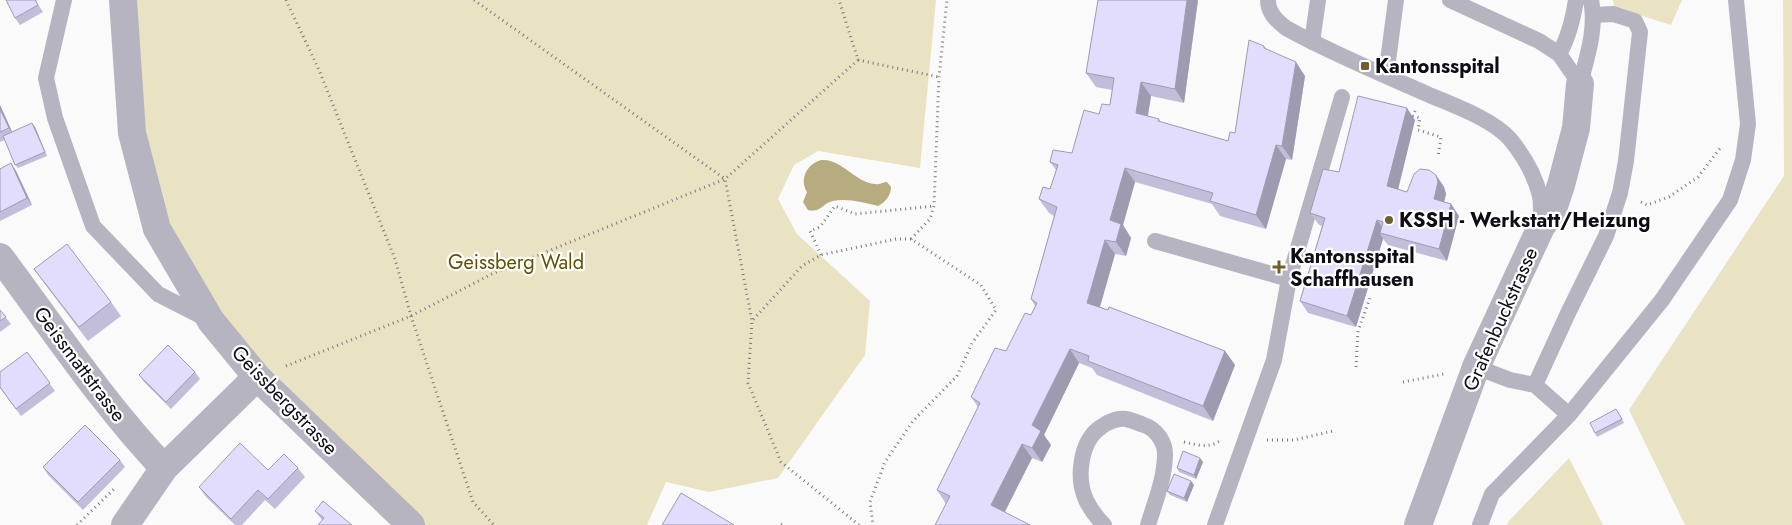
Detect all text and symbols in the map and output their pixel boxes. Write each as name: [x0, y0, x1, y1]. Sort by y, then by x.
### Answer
place label: Kantonsspital: [1375, 52, 1500, 81]
marker: Kantonsspital: [1359, 60, 1371, 72]
place label: KSSH - Werkstatt/Heizung: [1399, 206, 1650, 235]
marker: KSSH - Werkstatt/Heizung: [1383, 214, 1395, 226]
place label: Kantonsspital Schaffhausen: [1290, 242, 1415, 294]
street label: Grafenbuckstrasse: [1456, 243, 1545, 396]
park label: Geissberg Wald: [448, 248, 584, 277]
marker: Kantonsspital Schaffhausen: [1272, 260, 1286, 274]
street label: Geissmattstrasse: [27, 301, 133, 428]
street label: Geissbergstrasse: [225, 339, 345, 462]

